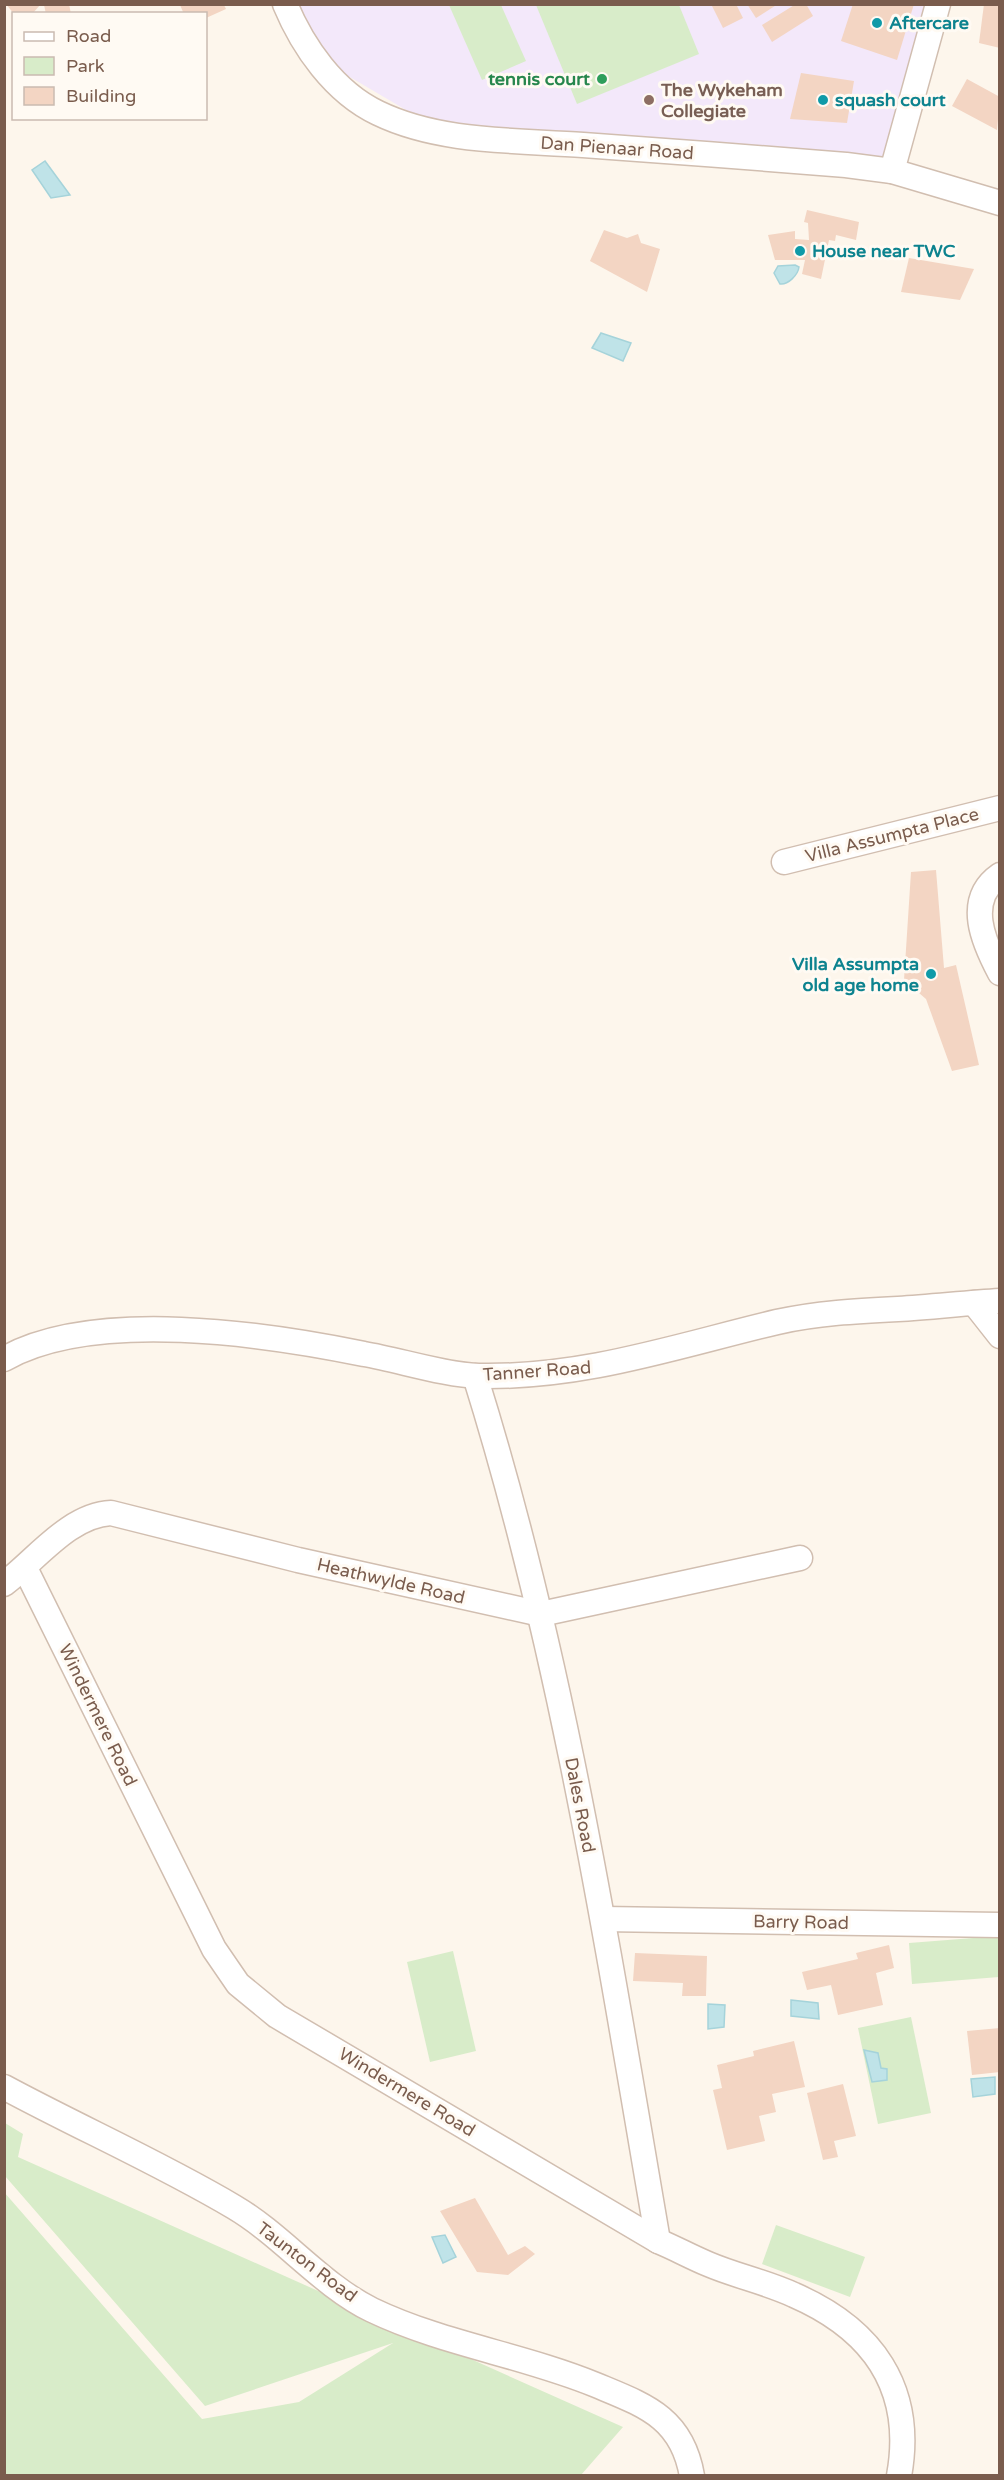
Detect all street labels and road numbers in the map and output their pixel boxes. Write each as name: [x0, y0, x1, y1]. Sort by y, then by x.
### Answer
street label: Dan Pienaar Road: [540, 132, 694, 164]
street label: Villa Assumpta Place: [803, 803, 981, 867]
street label: Tanner Road: [482, 1356, 592, 1386]
street label: Heathwylde Road: [315, 1553, 467, 1609]
street label: Windermere Road: [54, 1640, 142, 1790]
street label: Dales Road: [560, 1755, 600, 1855]
street label: Barry Road: [753, 1910, 849, 1934]
street label: Windermere Road: [335, 2043, 479, 2141]
street label: Taunton Road: [253, 2217, 361, 2307]

